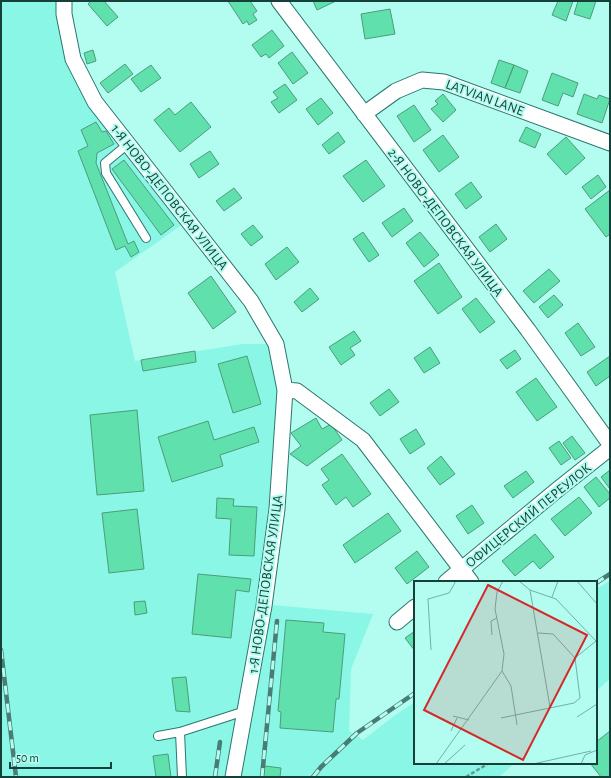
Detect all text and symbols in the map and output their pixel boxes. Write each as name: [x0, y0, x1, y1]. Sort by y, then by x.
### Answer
street label: LATVIAN LANE: [444, 77, 526, 119]
street label: 1-Я НОВО-ДЕПОВСКАЯ УЛИЦА: [108, 122, 230, 273]
street label: 2-Я НОВО-ДЕПОВСКАЯ УЛИЦА: [385, 146, 505, 299]
street label: ОФИЦЕРСКИЙ ПЕРЕУЛОК: [463, 460, 594, 571]
street label: 1-Я НОВО-ДЕПОВСКАЯ УЛИЦА: [247, 494, 285, 674]
inset map: [414, 581, 597, 764]
scale bar: [10, 744, 111, 770]
text: 50 m: [16, 752, 39, 764]

